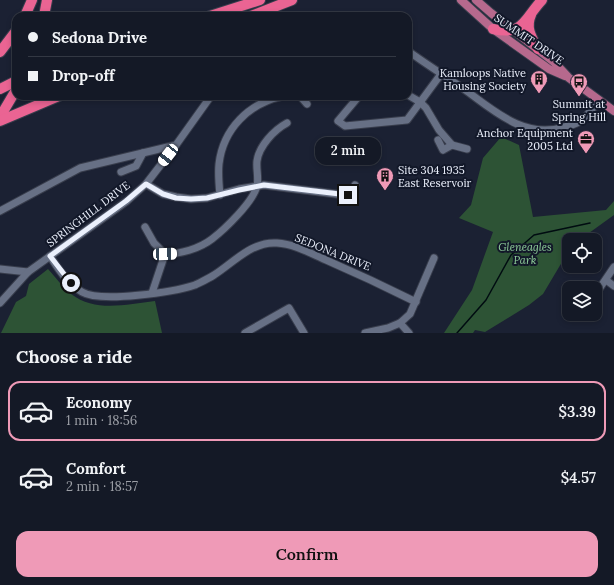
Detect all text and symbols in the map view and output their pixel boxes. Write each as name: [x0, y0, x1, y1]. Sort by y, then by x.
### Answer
street label: SUMMIT DRIVE: [491, 11, 567, 68]
text: Sedona Drive: [52, 28, 147, 47]
text: Drop-off: [52, 66, 114, 85]
place label: Kamloops Native Housing Society: [440, 66, 526, 93]
building icon: Kamloops Native Housing Society: [529, 69, 549, 94]
bus stop icon: Summit at Spring Hill: [569, 72, 589, 97]
place label: Summit at Spring Hill: [552, 97, 606, 124]
place label: Anchor Equipment 2005 Ltd: [476, 126, 574, 153]
office icon: Anchor Equipment 2005 Ltd: [576, 129, 596, 154]
callout: 2 min: [315, 137, 381, 165]
car: [156, 142, 180, 168]
text: 2 min: [331, 142, 365, 159]
place label: Site 304 1935 East Reservoir: [398, 163, 471, 190]
building icon: Site 304 1935 East Reservoir: [375, 166, 395, 191]
street label: SPRINGHILL DRIVE: [44, 178, 133, 250]
route end: [339, 186, 357, 204]
street label: SEDONA DRIVE: [293, 230, 373, 274]
map controls: [562, 233, 602, 321]
button: locate: [562, 233, 602, 273]
park label: Gleneagles Park: [498, 240, 552, 267]
car: [153, 248, 177, 260]
route start: [62, 274, 80, 292]
button: layers: [562, 281, 602, 321]
text: Choose a ride: [16, 345, 132, 368]
icon: car: [18, 393, 54, 429]
text: Economy: [66, 393, 131, 412]
text: $3.39: [558, 402, 596, 421]
text: 1 min · 18:56: [66, 412, 137, 429]
icon: car: [18, 459, 54, 495]
text: Comfort: [66, 459, 126, 478]
text: $4.57: [561, 468, 596, 487]
text: 2 min · 18:57: [66, 478, 138, 495]
button: Confirm: [16, 531, 598, 577]

